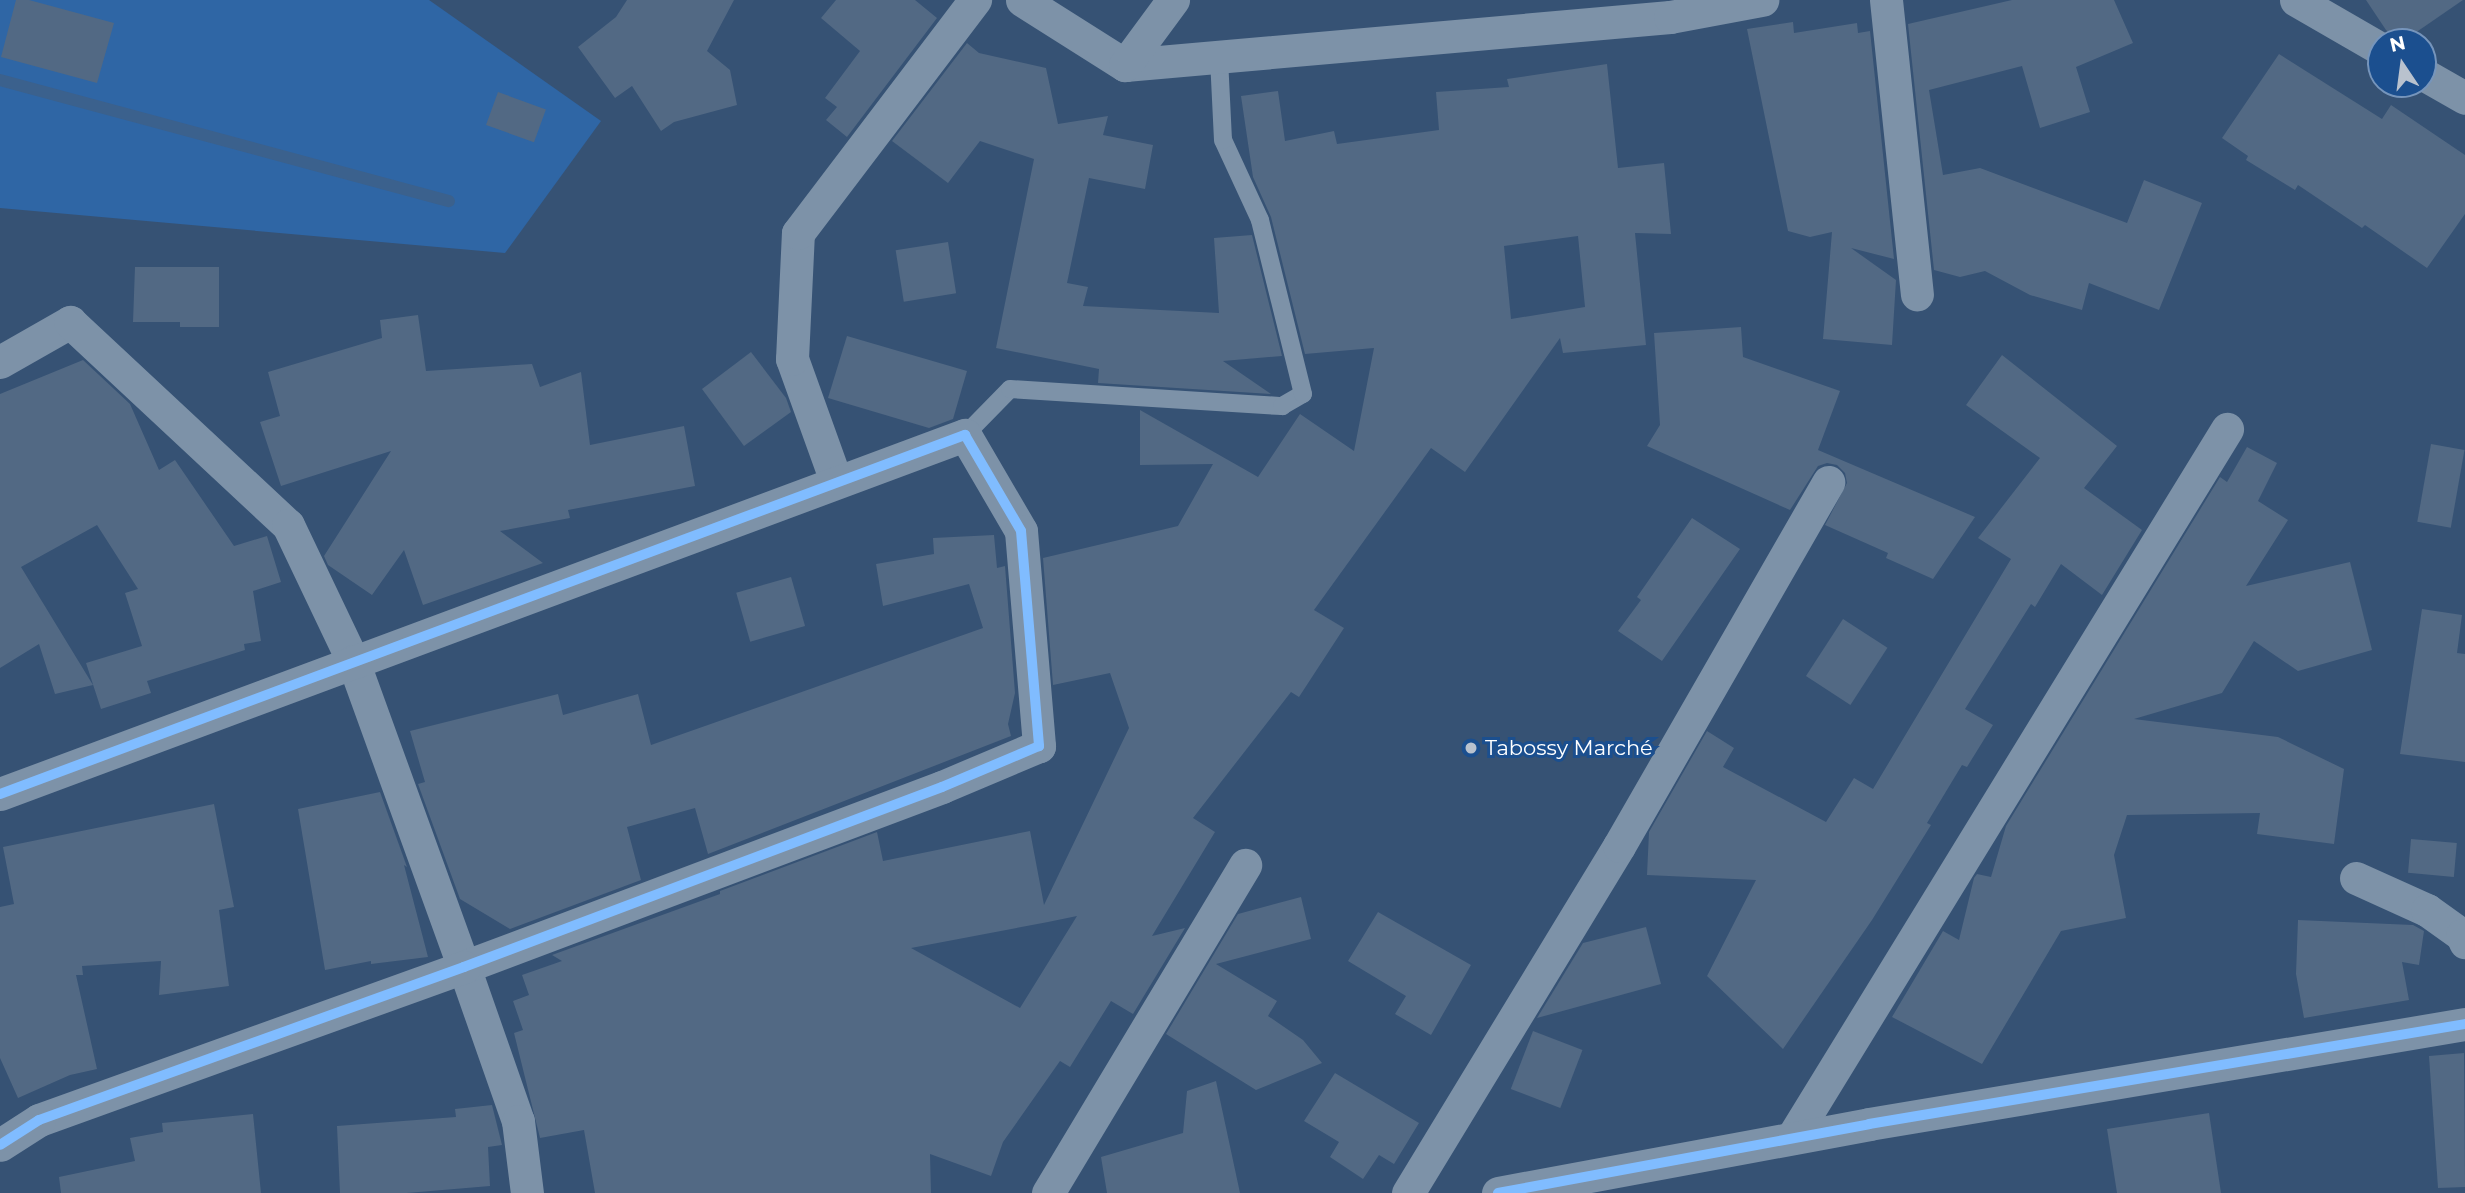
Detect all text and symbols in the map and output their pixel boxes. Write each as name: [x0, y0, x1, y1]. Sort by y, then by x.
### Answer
north arrow: [2367, 28, 2437, 98]
text: N: [2388, 31, 2408, 57]
place label: Tabossy Marché: [1485, 735, 1653, 761]
marker: Tabossy Marché: [1463, 740, 1479, 756]

